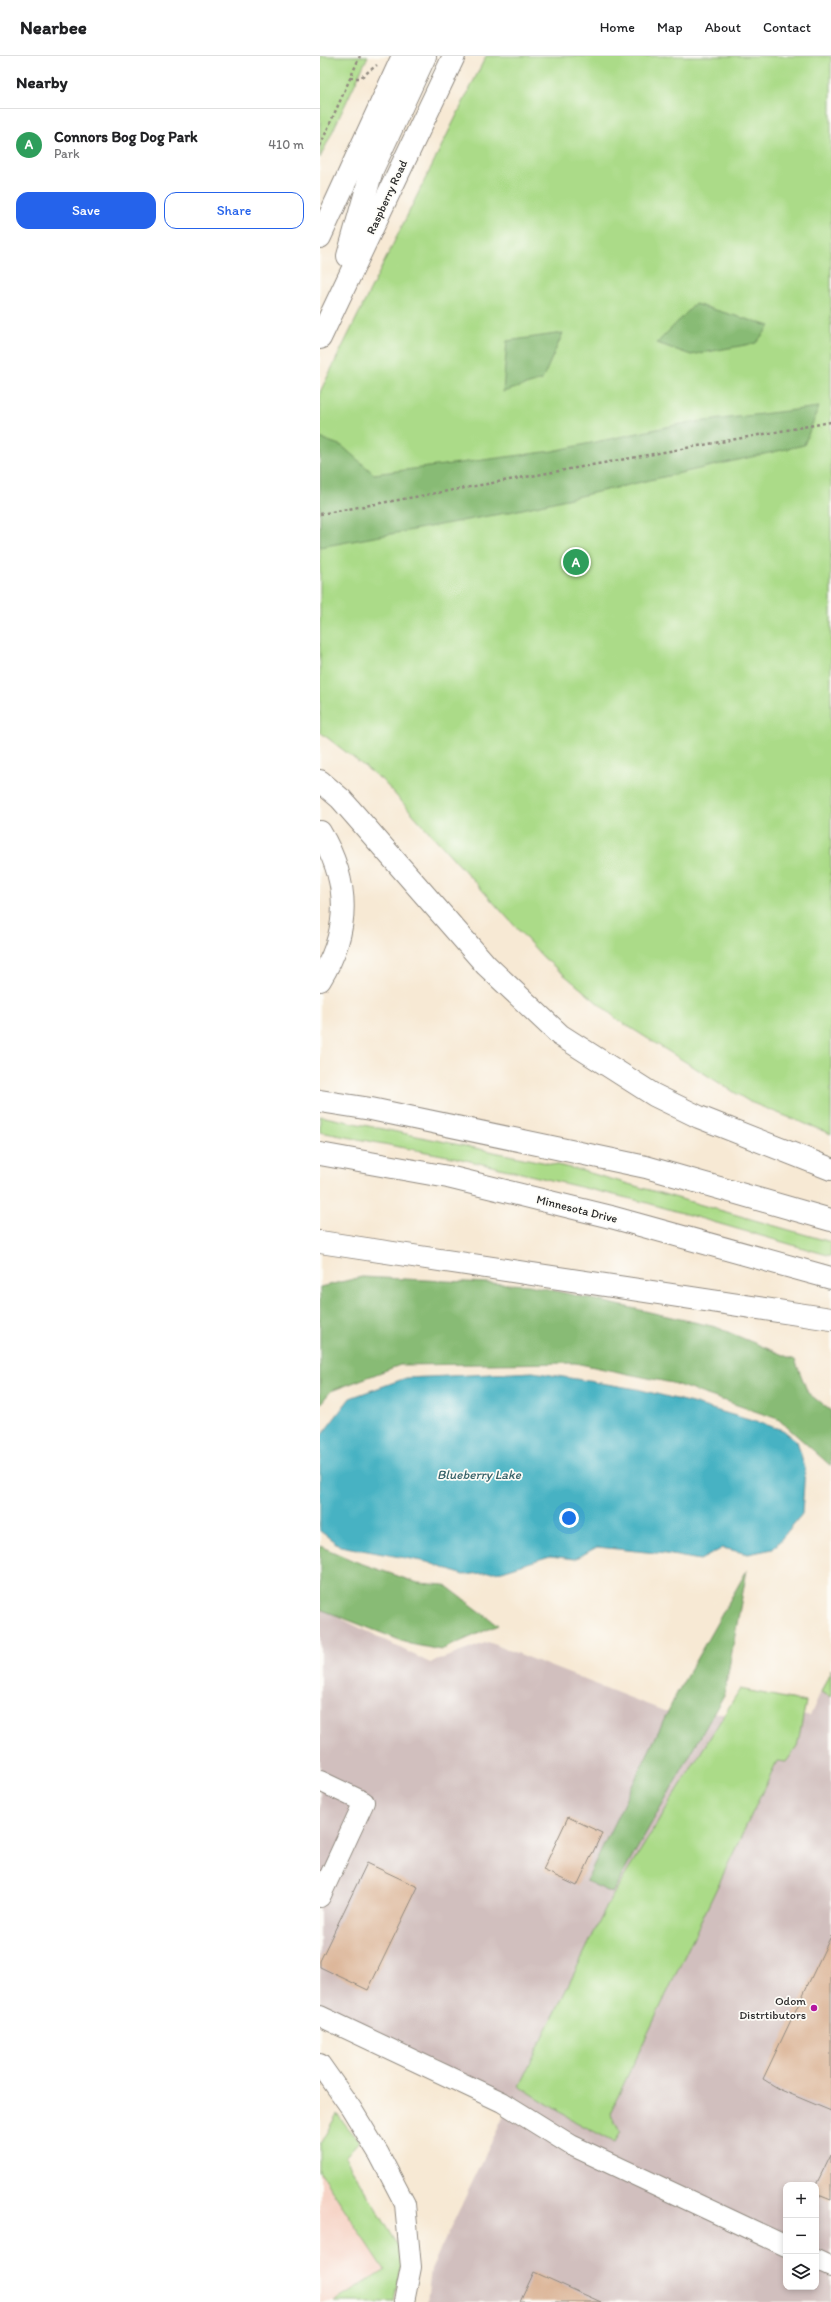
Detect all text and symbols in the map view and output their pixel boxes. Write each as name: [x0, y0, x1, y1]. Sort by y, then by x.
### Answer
text: Nearbee: [20, 16, 87, 39]
text: Home: [600, 19, 635, 36]
text: Map: [657, 19, 683, 36]
text: About: [705, 19, 741, 36]
text: Contact: [763, 19, 811, 36]
text: Nearby: [16, 72, 68, 92]
text: Connors Bog Dog Park: [54, 128, 198, 146]
text: A: [25, 137, 33, 152]
text: 410 m: [268, 137, 304, 152]
text: Park: [54, 146, 80, 161]
street label: Raspberry Road: [364, 157, 411, 236]
button: Save: [16, 192, 156, 229]
button: Share: [164, 192, 304, 229]
pin: A: [563, 547, 589, 577]
street label: Minnesota Drive: [535, 1192, 619, 1226]
water label: Blueberry Lake: [437, 1467, 522, 1482]
your location: [559, 1508, 579, 1528]
place label: Odom Distrtibutors: [739, 1994, 806, 2022]
marker: Odom Distrtibutors: [809, 2003, 819, 2013]
map controls: [783, 2182, 819, 2290]
button: +: [783, 2182, 819, 2218]
button: −: [783, 2218, 819, 2254]
button: layers: [783, 2254, 819, 2290]

